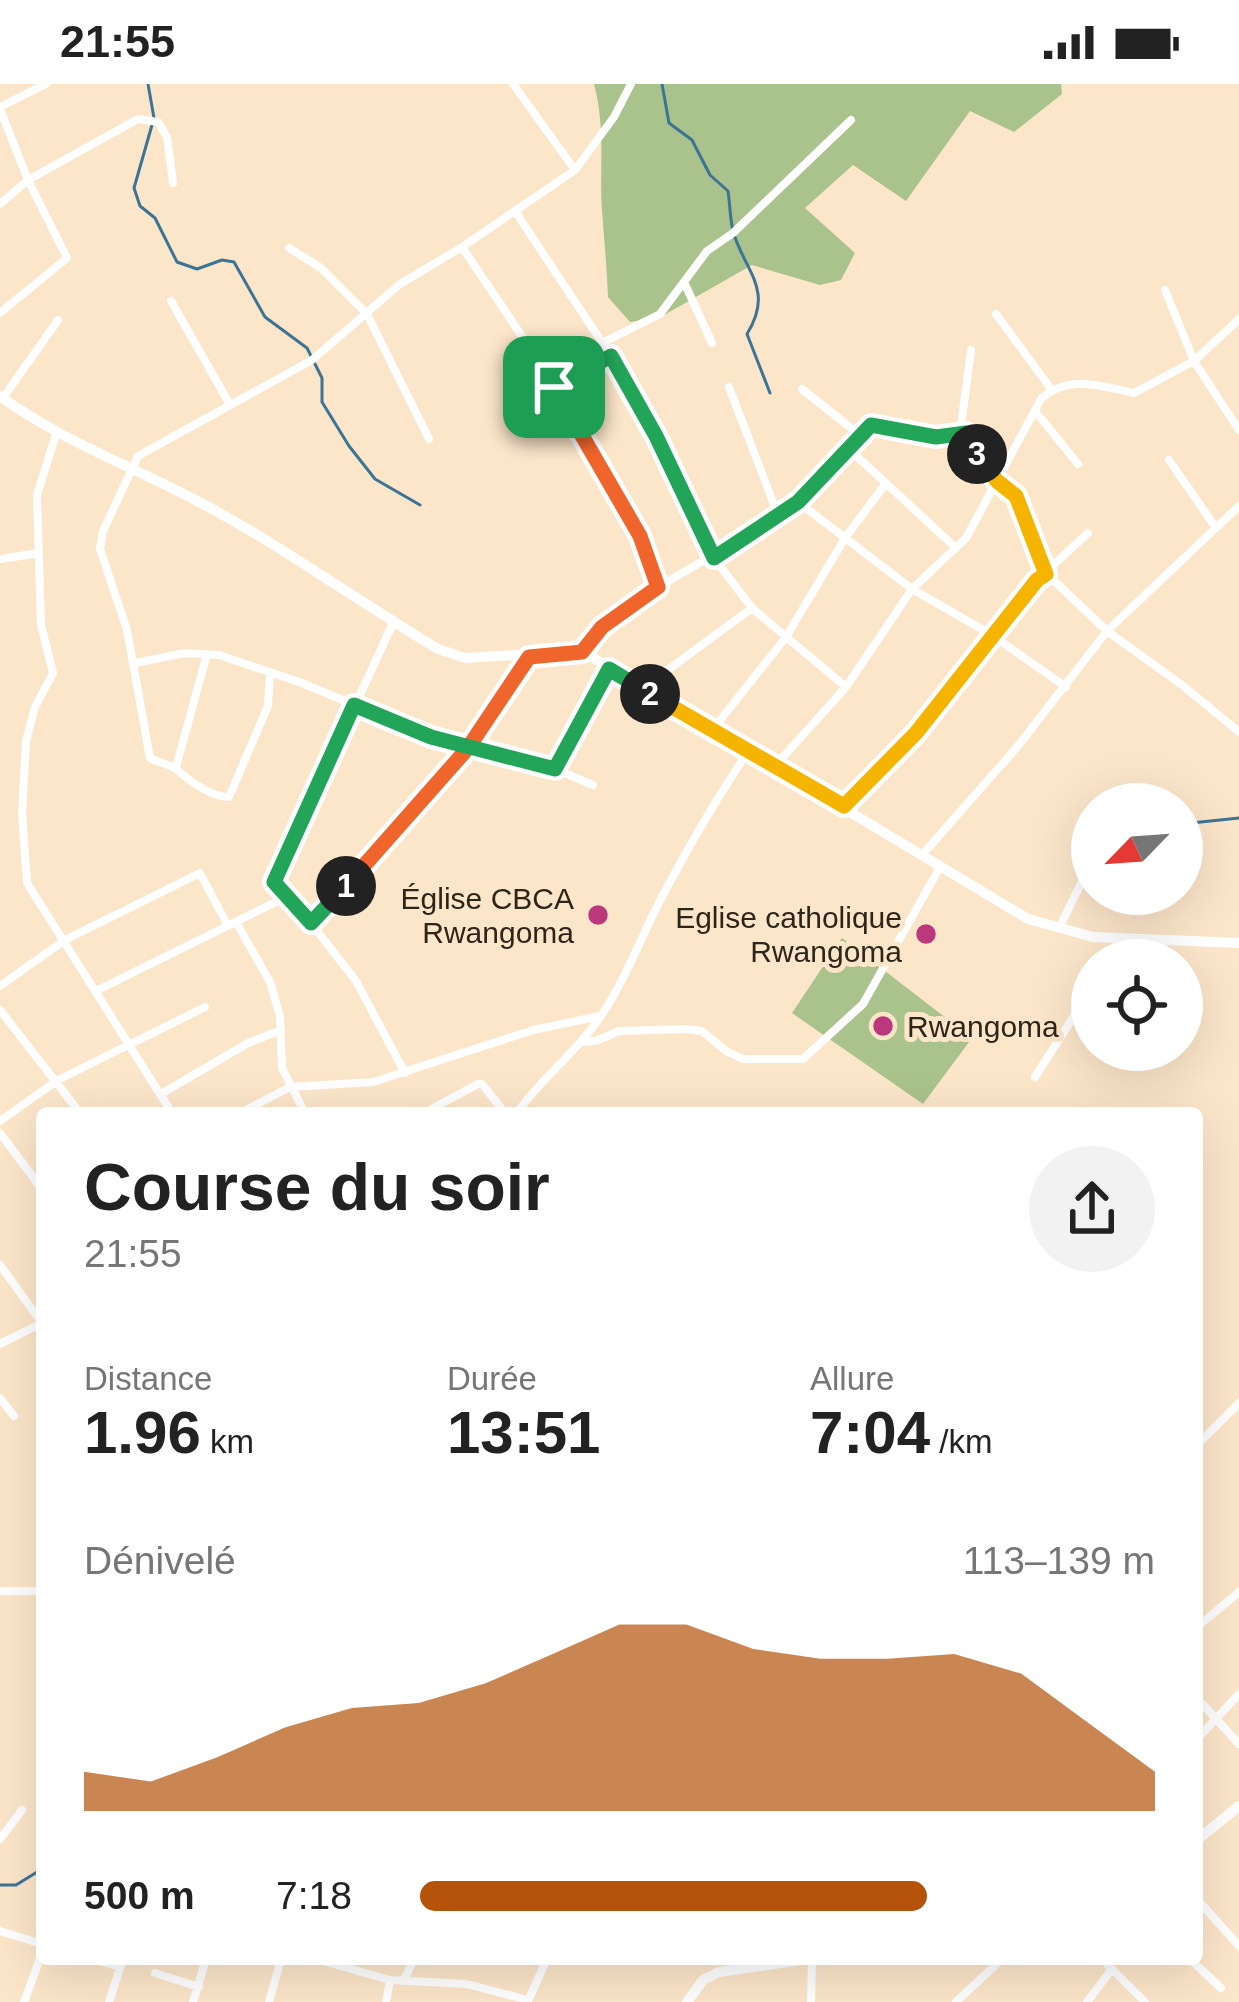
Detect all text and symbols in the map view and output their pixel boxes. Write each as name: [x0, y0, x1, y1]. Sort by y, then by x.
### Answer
text: 21:55: [60, 16, 175, 67]
pin: [503, 336, 605, 438]
icon: arrive: [521, 354, 587, 420]
pin: 3: [947, 424, 1007, 484]
text: 3: [968, 435, 986, 472]
pin: 2: [620, 664, 680, 724]
text: 2: [641, 675, 659, 712]
north arrow: [1071, 783, 1203, 915]
map controls: [1071, 783, 1203, 1071]
pin: 1: [316, 856, 376, 916]
text: 1: [337, 867, 355, 904]
place label: Église CBCA Rwangoma: [401, 882, 574, 949]
place label: Eglise catholique Rwangoma: [675, 901, 902, 968]
marker: Église CBCA Rwangoma: [585, 902, 611, 928]
marker: Eglise catholique Rwangoma: [913, 921, 939, 947]
button: locate: [1071, 939, 1203, 1071]
place label: Rwangoma: [907, 1010, 1059, 1043]
marker: Rwangoma: [870, 1013, 896, 1039]
button: share: [1029, 1146, 1155, 1272]
text: Course du soir: [84, 1150, 550, 1224]
text: 21:55: [84, 1232, 182, 1275]
text: Distance: [84, 1360, 212, 1397]
text: Durée: [447, 1360, 537, 1397]
text: Allure: [810, 1360, 894, 1397]
text: 1.96: [84, 1399, 201, 1466]
text: 13:51: [447, 1399, 600, 1466]
text: 7:04: [810, 1399, 930, 1466]
text: km: [201, 1423, 254, 1460]
text: /km: [930, 1423, 992, 1460]
text: Dénivelé: [84, 1539, 236, 1582]
text: 113–139 m: [963, 1539, 1155, 1582]
text: 500 m: [84, 1874, 195, 1917]
text: 7:18: [276, 1874, 352, 1917]

